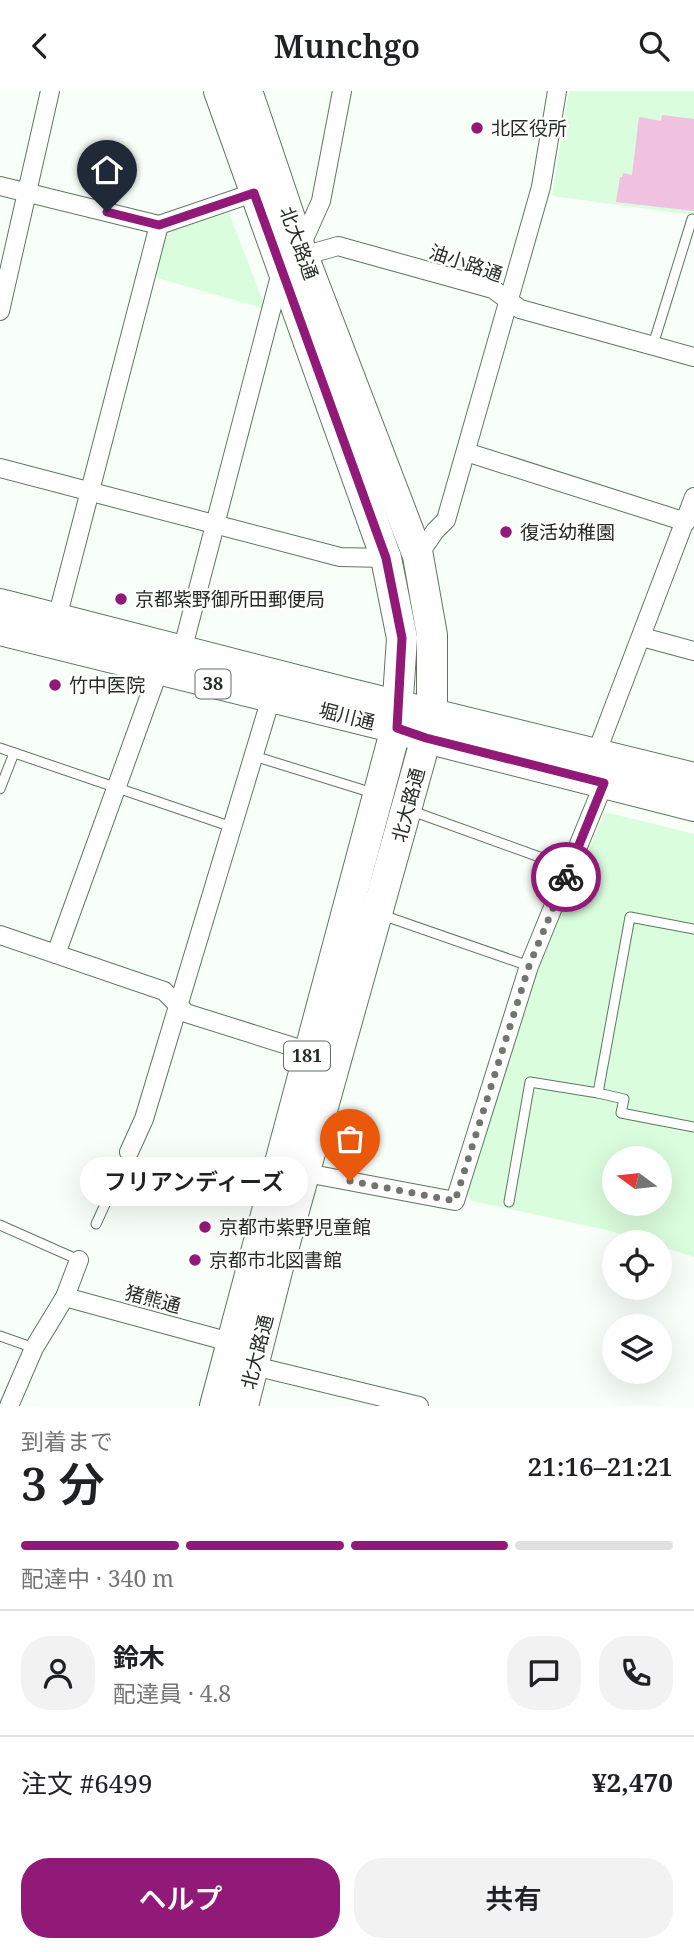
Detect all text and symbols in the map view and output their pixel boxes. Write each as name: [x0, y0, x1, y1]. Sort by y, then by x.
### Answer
text: Munchgo: [274, 24, 420, 67]
icon: back: [21, 27, 59, 65]
icon: search: [635, 27, 673, 65]
place label: 北区役所: [491, 115, 567, 141]
marker: 北区役所: [469, 120, 485, 136]
pin: [77, 140, 137, 212]
icon: home: [88, 151, 126, 189]
street label: 北大路通: [274, 203, 324, 283]
street label: 油小路通: [426, 238, 506, 288]
place label: 復活幼稚園: [520, 519, 615, 545]
marker: 復活幼稚園: [498, 524, 514, 540]
place label: 京都紫野御所田郵便局: [135, 586, 325, 612]
marker: 京都紫野御所田郵便局: [113, 591, 129, 607]
road number: 38: [196, 669, 230, 699]
place label: 竹中医院: [69, 672, 145, 698]
marker: 竹中医院: [47, 677, 63, 693]
street label: 堀川通: [316, 696, 378, 736]
street label: 北大路通: [386, 765, 430, 845]
courier: [531, 842, 601, 912]
icon: bike: [547, 858, 585, 896]
road number: 181: [284, 1041, 330, 1071]
pin: [320, 1109, 380, 1181]
icon: bag: [331, 1120, 369, 1158]
north arrow: [602, 1146, 672, 1216]
map controls: [602, 1146, 672, 1384]
callout: フリアンディーズ: [80, 1157, 308, 1205]
text: フリアンディーズ: [104, 1165, 284, 1197]
place label: 京都市紫野児童館: [219, 1214, 371, 1240]
marker: 京都市紫野児童館: [197, 1219, 213, 1235]
button: locate: [602, 1230, 672, 1300]
place label: 京都市北図書館: [209, 1247, 342, 1273]
marker: 京都市北図書館: [187, 1252, 203, 1268]
street label: 猪熊通: [122, 1279, 184, 1319]
street label: 北大路通: [235, 1312, 279, 1392]
button: layers: [602, 1314, 672, 1384]
text: 到着まで: [21, 1425, 113, 1457]
text: 21:16–21:21: [527, 1448, 673, 1484]
text: 3 分: [21, 1452, 105, 1514]
text: 配達中 · 340 m: [21, 1562, 174, 1594]
button: person: [21, 1636, 95, 1710]
button: chat: [507, 1636, 581, 1710]
button: phone: [599, 1636, 673, 1710]
text: 鈴木: [113, 1639, 165, 1675]
text: 配達員 · 4.8: [113, 1677, 231, 1709]
text: ¥2,470: [592, 1764, 673, 1800]
text: 注文 #6499: [21, 1765, 152, 1801]
button: ヘルプ: [21, 1858, 340, 1938]
button: 共有: [354, 1858, 673, 1938]

